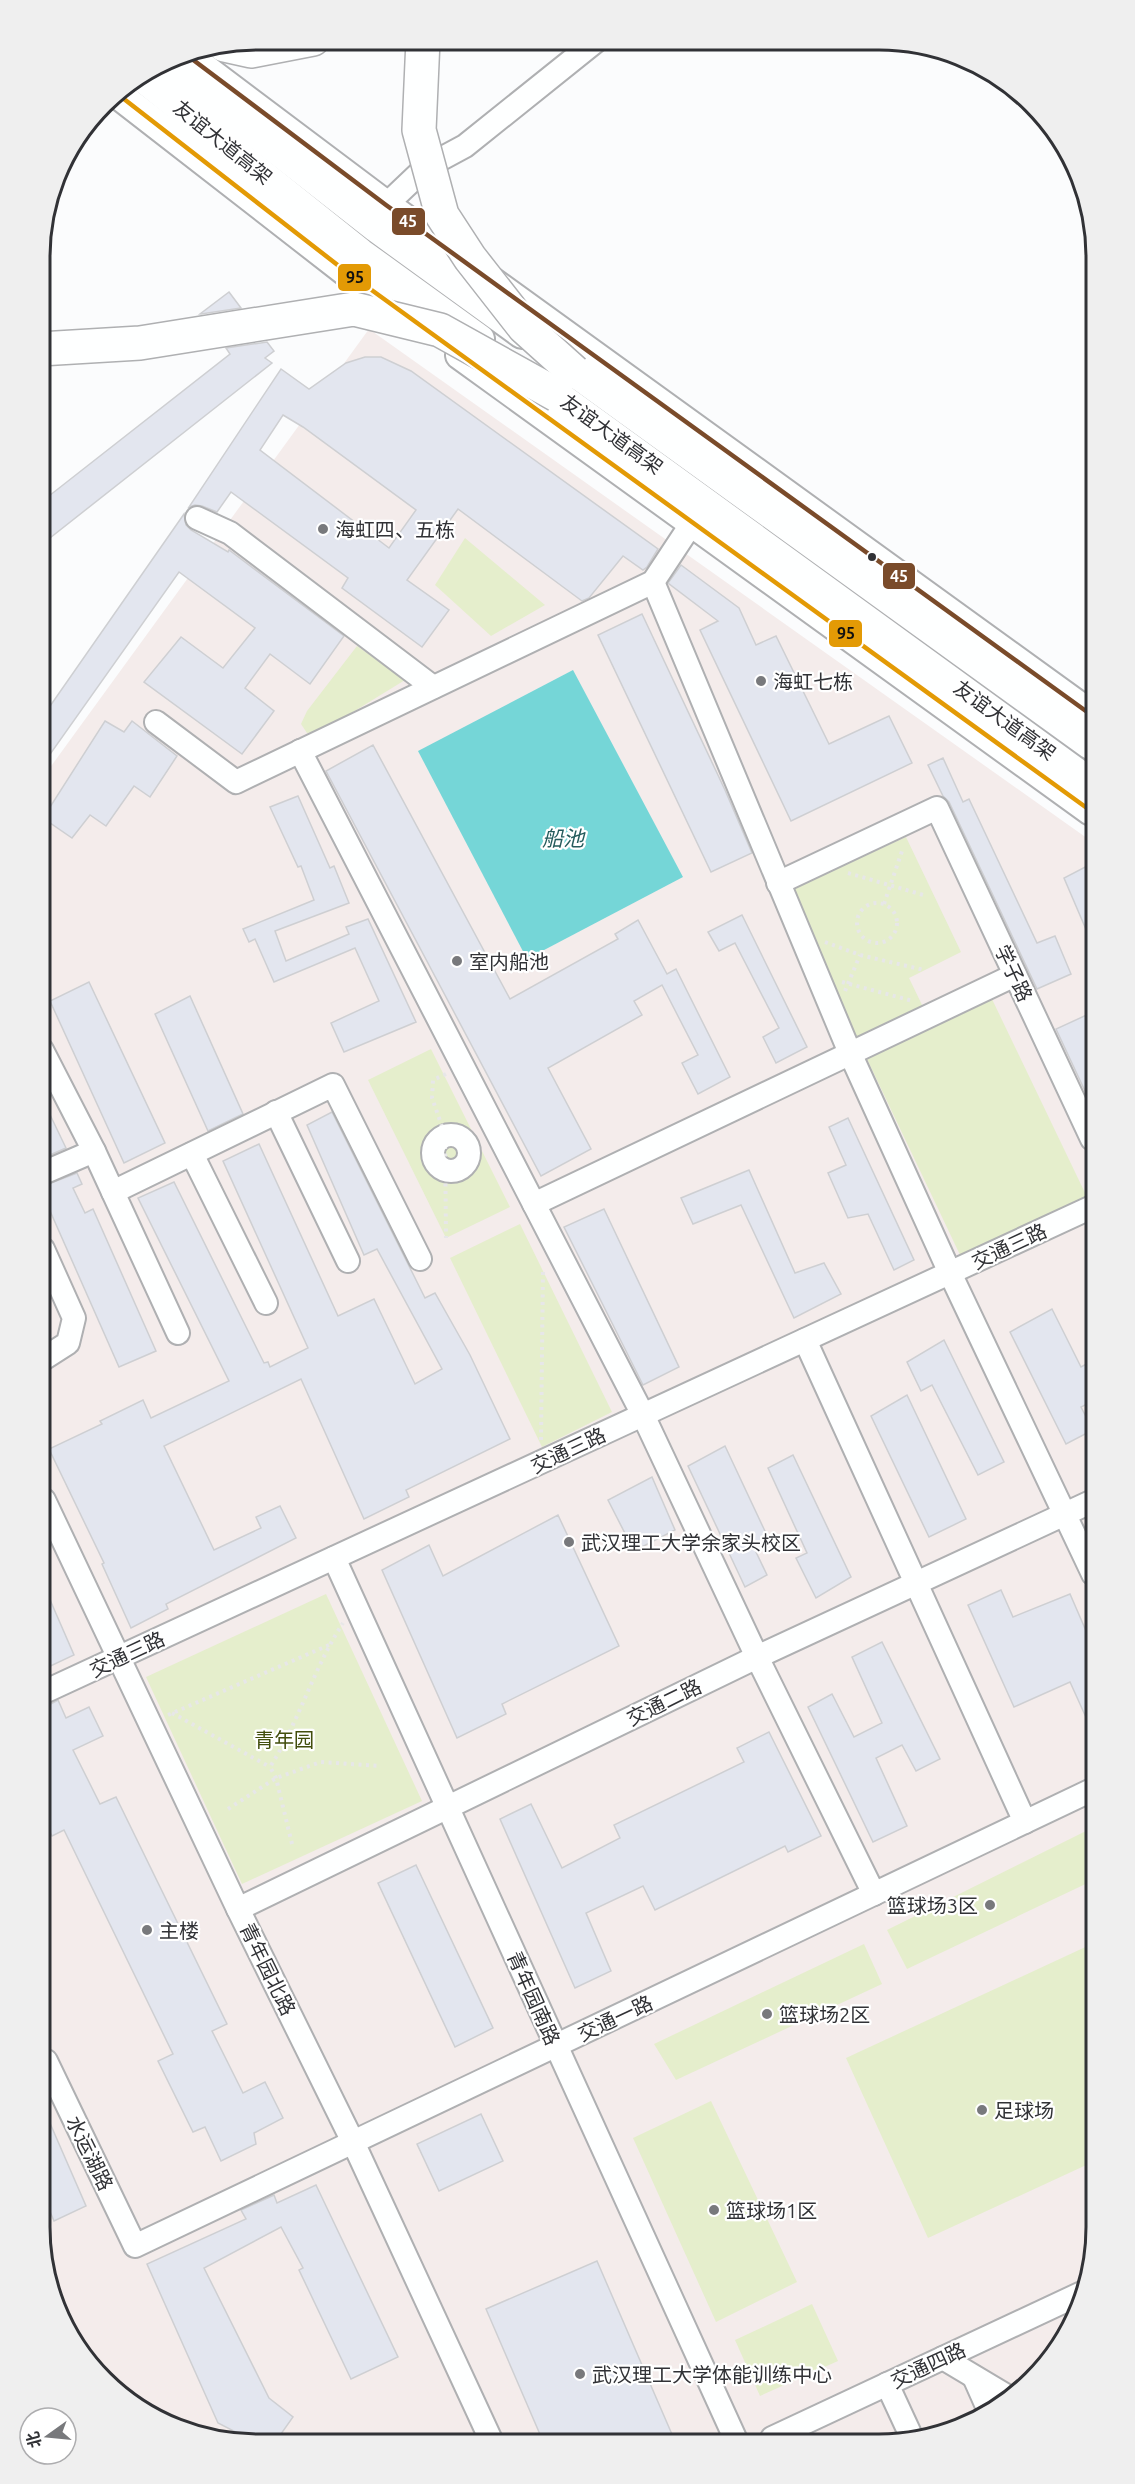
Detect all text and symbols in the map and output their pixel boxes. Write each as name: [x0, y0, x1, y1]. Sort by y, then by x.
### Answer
street label: 友谊大道高架: [169, 95, 277, 189]
line badge: 45: [391, 207, 426, 236]
text: 45: [399, 212, 417, 230]
line badge: 95: [337, 263, 372, 292]
text: 95: [346, 268, 364, 286]
street label: 友谊大道高架: [557, 389, 667, 479]
place label: 海虹四、五栋: [335, 518, 455, 541]
marker: 海虹四、五栋: [316, 522, 330, 536]
unlabelled marker: [866, 551, 878, 563]
line badge: 45: [882, 562, 916, 590]
text: 45: [890, 567, 908, 585]
line badge: 95: [828, 619, 863, 648]
text: 95: [837, 624, 855, 642]
place label: 海虹七栋: [773, 670, 853, 693]
marker: 海虹七栋: [754, 674, 768, 688]
street label: 友谊大道高架: [950, 675, 1060, 765]
water label: 船池: [542, 826, 586, 850]
street label: 学子路: [991, 941, 1037, 1005]
place label: 室内船池: [469, 950, 549, 973]
marker: 室内船池: [450, 954, 464, 968]
street label: 交通三路: [968, 1219, 1050, 1273]
street label: 交通三路: [527, 1423, 609, 1477]
place label: 武汉理工大学余家头校区: [581, 1531, 801, 1554]
marker: 武汉理工大学余家头校区: [562, 1535, 576, 1549]
street label: 交通三路: [86, 1627, 168, 1681]
street label: 交通二路: [623, 1674, 705, 1730]
park label: 青年园: [254, 1728, 314, 1751]
place label: 篮球场3区: [887, 1894, 978, 1917]
marker: 篮球场3区: [983, 1898, 997, 1912]
place label: 主楼: [159, 1919, 199, 1942]
street label: 青年园北路: [236, 1919, 300, 2019]
marker: 主楼: [140, 1923, 154, 1937]
street label: 青年园南路: [503, 1948, 565, 2048]
street label: 交通一路: [574, 1991, 656, 2045]
place label: 篮球场2区: [779, 2003, 870, 2026]
marker: 篮球场2区: [760, 2007, 774, 2021]
place label: 足球场: [994, 2099, 1054, 2122]
marker: 足球场: [975, 2103, 989, 2117]
street label: 水运湖路: [62, 2112, 118, 2194]
place label: 篮球场1区: [726, 2199, 817, 2222]
marker: 篮球场1区: [707, 2203, 721, 2217]
street label: 交通四路: [887, 2338, 969, 2392]
place label: 武汉理工大学体能训练中心: [592, 2363, 832, 2386]
marker: 武汉理工大学体能训练中心: [573, 2367, 587, 2381]
north arrow: [18, 2406, 78, 2466]
text: 北: [23, 2430, 44, 2450]

